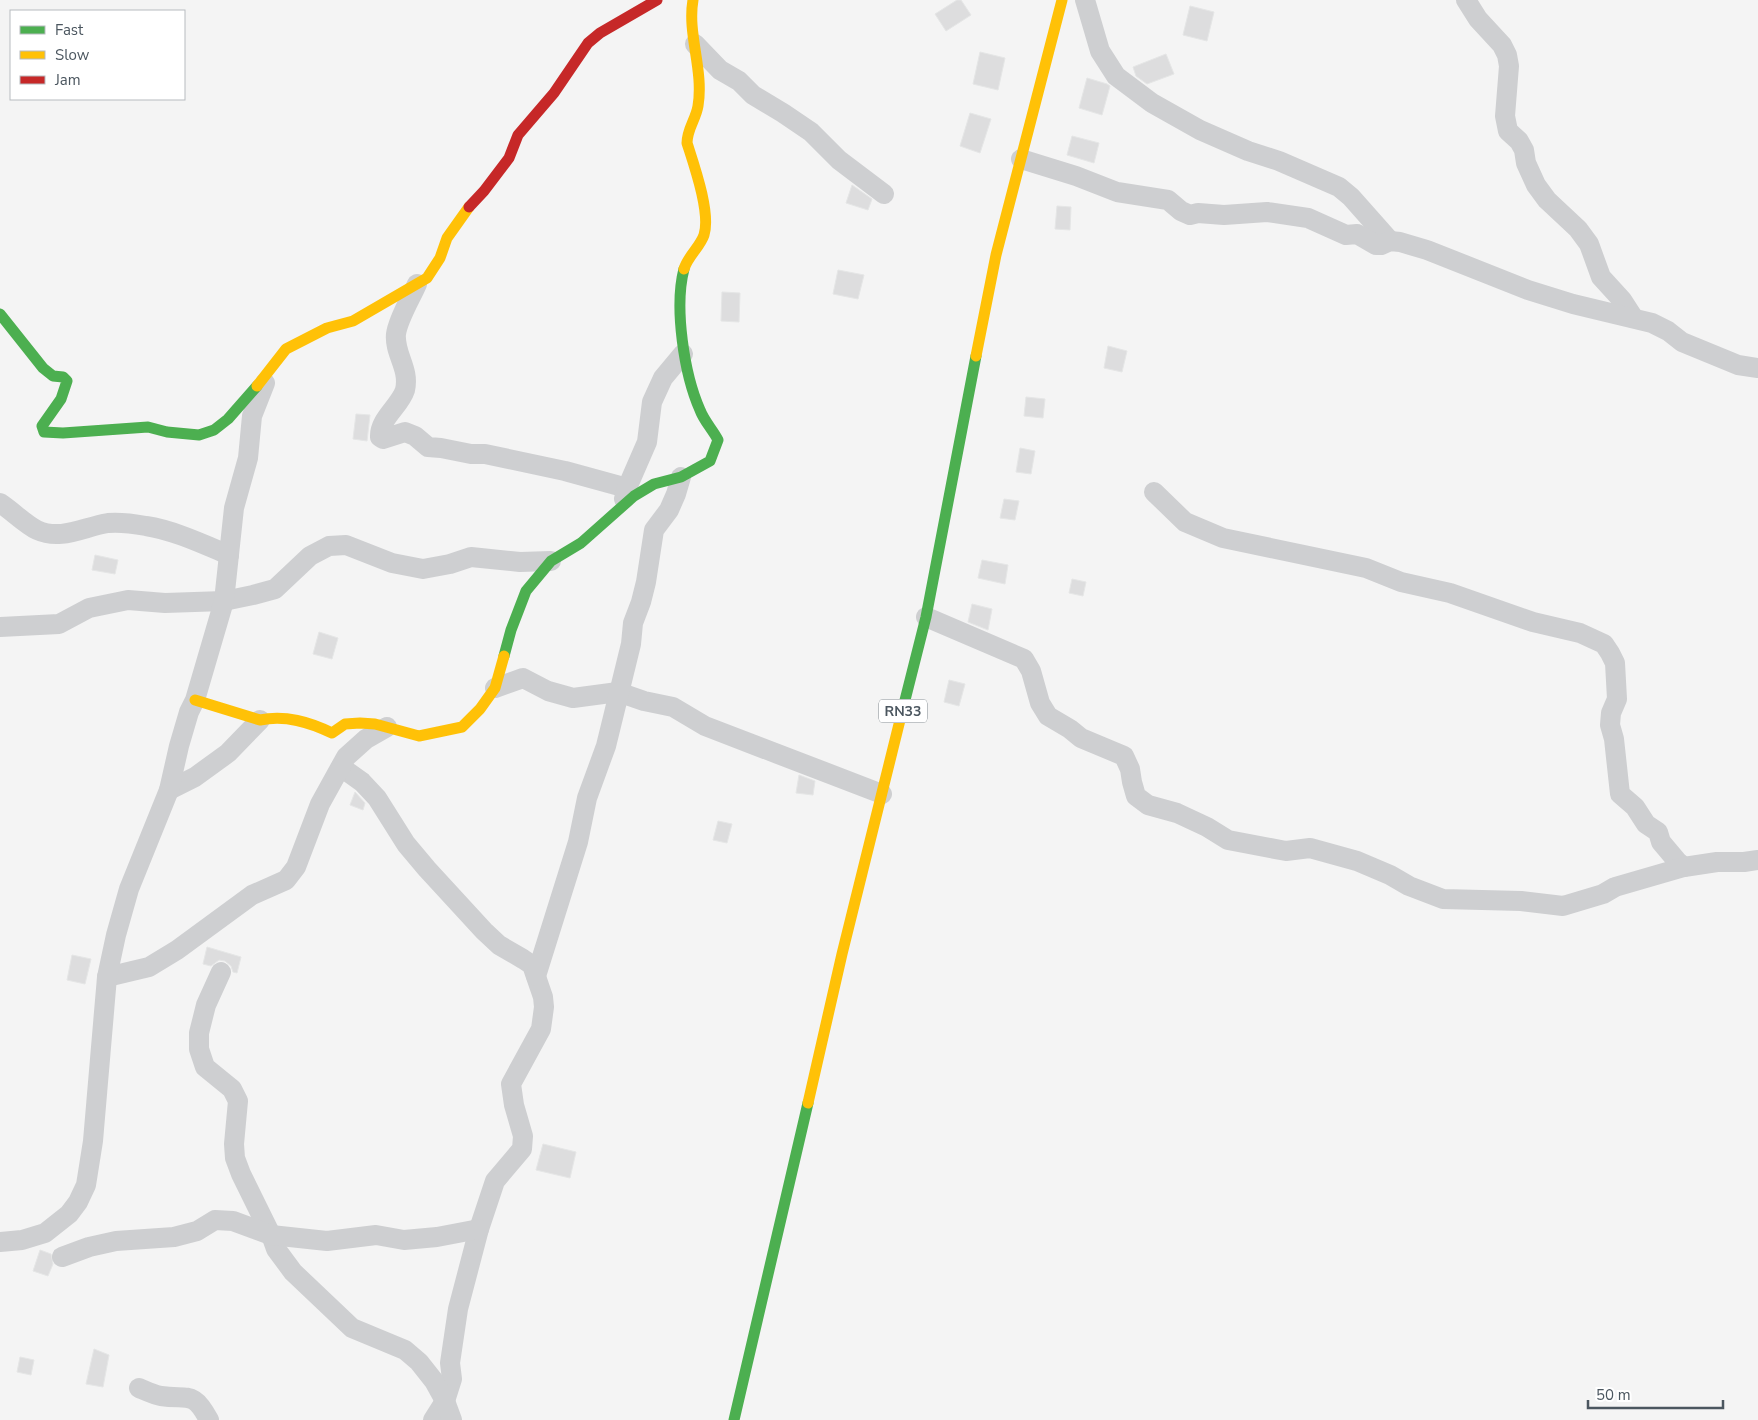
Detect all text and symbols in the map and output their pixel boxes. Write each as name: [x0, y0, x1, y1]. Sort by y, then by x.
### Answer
legend: [10, 10, 185, 100]
text: Fast: [55, 20, 84, 40]
text: Slow: [55, 45, 90, 65]
text: Jam: [54, 70, 81, 90]
road number: RN33: [879, 699, 927, 722]
scale bar: [1588, 1378, 1723, 1410]
text: 50 m: [1596, 1385, 1631, 1405]

